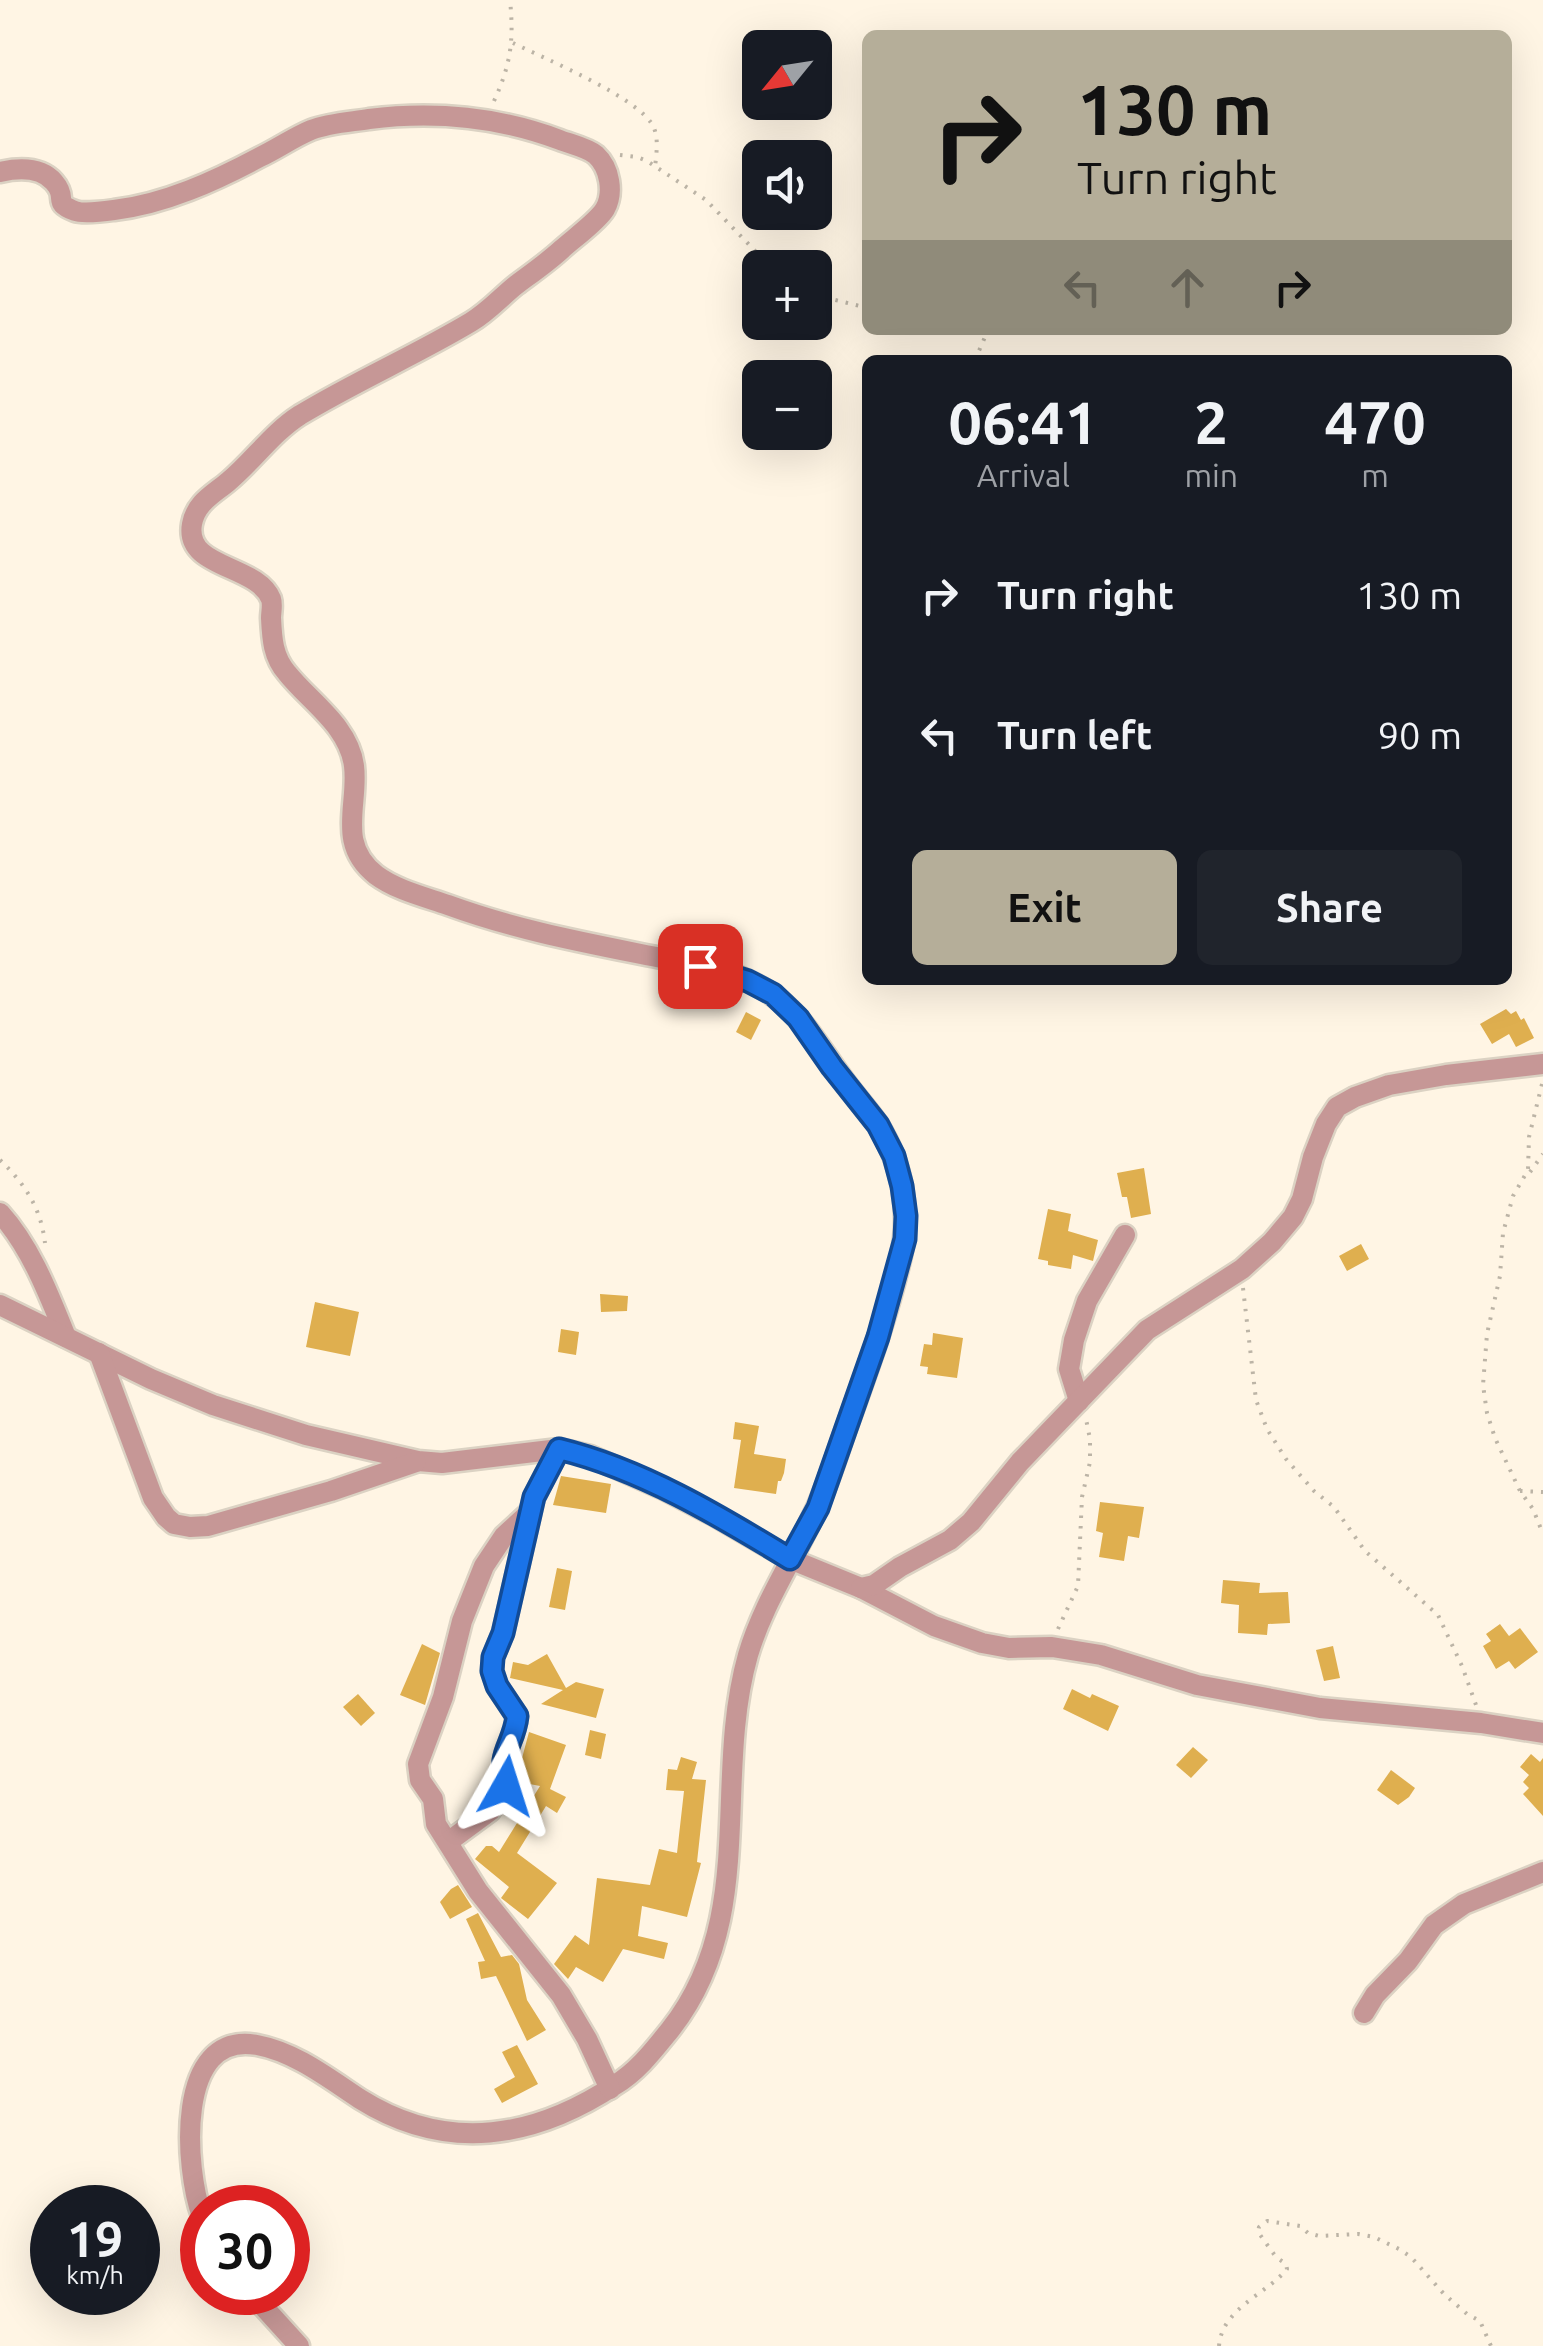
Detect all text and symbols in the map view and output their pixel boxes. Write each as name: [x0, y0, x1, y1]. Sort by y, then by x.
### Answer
north arrow: [742, 30, 832, 120]
map controls: [742, 30, 832, 450]
icon: right: [912, 70, 1042, 200]
text: 130 m: [1077, 70, 1272, 148]
button: sound: [742, 140, 832, 230]
text: Turn right: [1077, 152, 1277, 203]
button: +: [742, 250, 832, 340]
icon: left: [1055, 260, 1110, 315]
icon: ahead: [1160, 260, 1215, 315]
icon: right: [1265, 260, 1320, 315]
button: −: [742, 360, 832, 450]
text: 06:41: [948, 388, 1098, 455]
text: 2: [1194, 388, 1228, 455]
text: 470: [1324, 388, 1426, 455]
text: Arrival: [977, 457, 1070, 493]
text: min: [1184, 457, 1238, 493]
text: m: [1361, 457, 1389, 493]
icon: right: [912, 568, 967, 623]
text: Turn right: [997, 574, 1174, 616]
text: 130 m: [1356, 574, 1462, 616]
icon: left: [912, 708, 967, 763]
text: Turn left: [997, 714, 1152, 756]
text: 90 m: [1378, 714, 1462, 756]
button: Exit: [912, 850, 1177, 965]
button: Share: [1197, 850, 1462, 965]
pin: [658, 924, 743, 1009]
icon: arrive: [673, 939, 728, 994]
position arrow: [454, 1734, 558, 1838]
speed limit sign: 30: [180, 2185, 310, 2315]
text: 19: [67, 2210, 123, 2266]
text: km/h: [66, 2261, 124, 2289]

